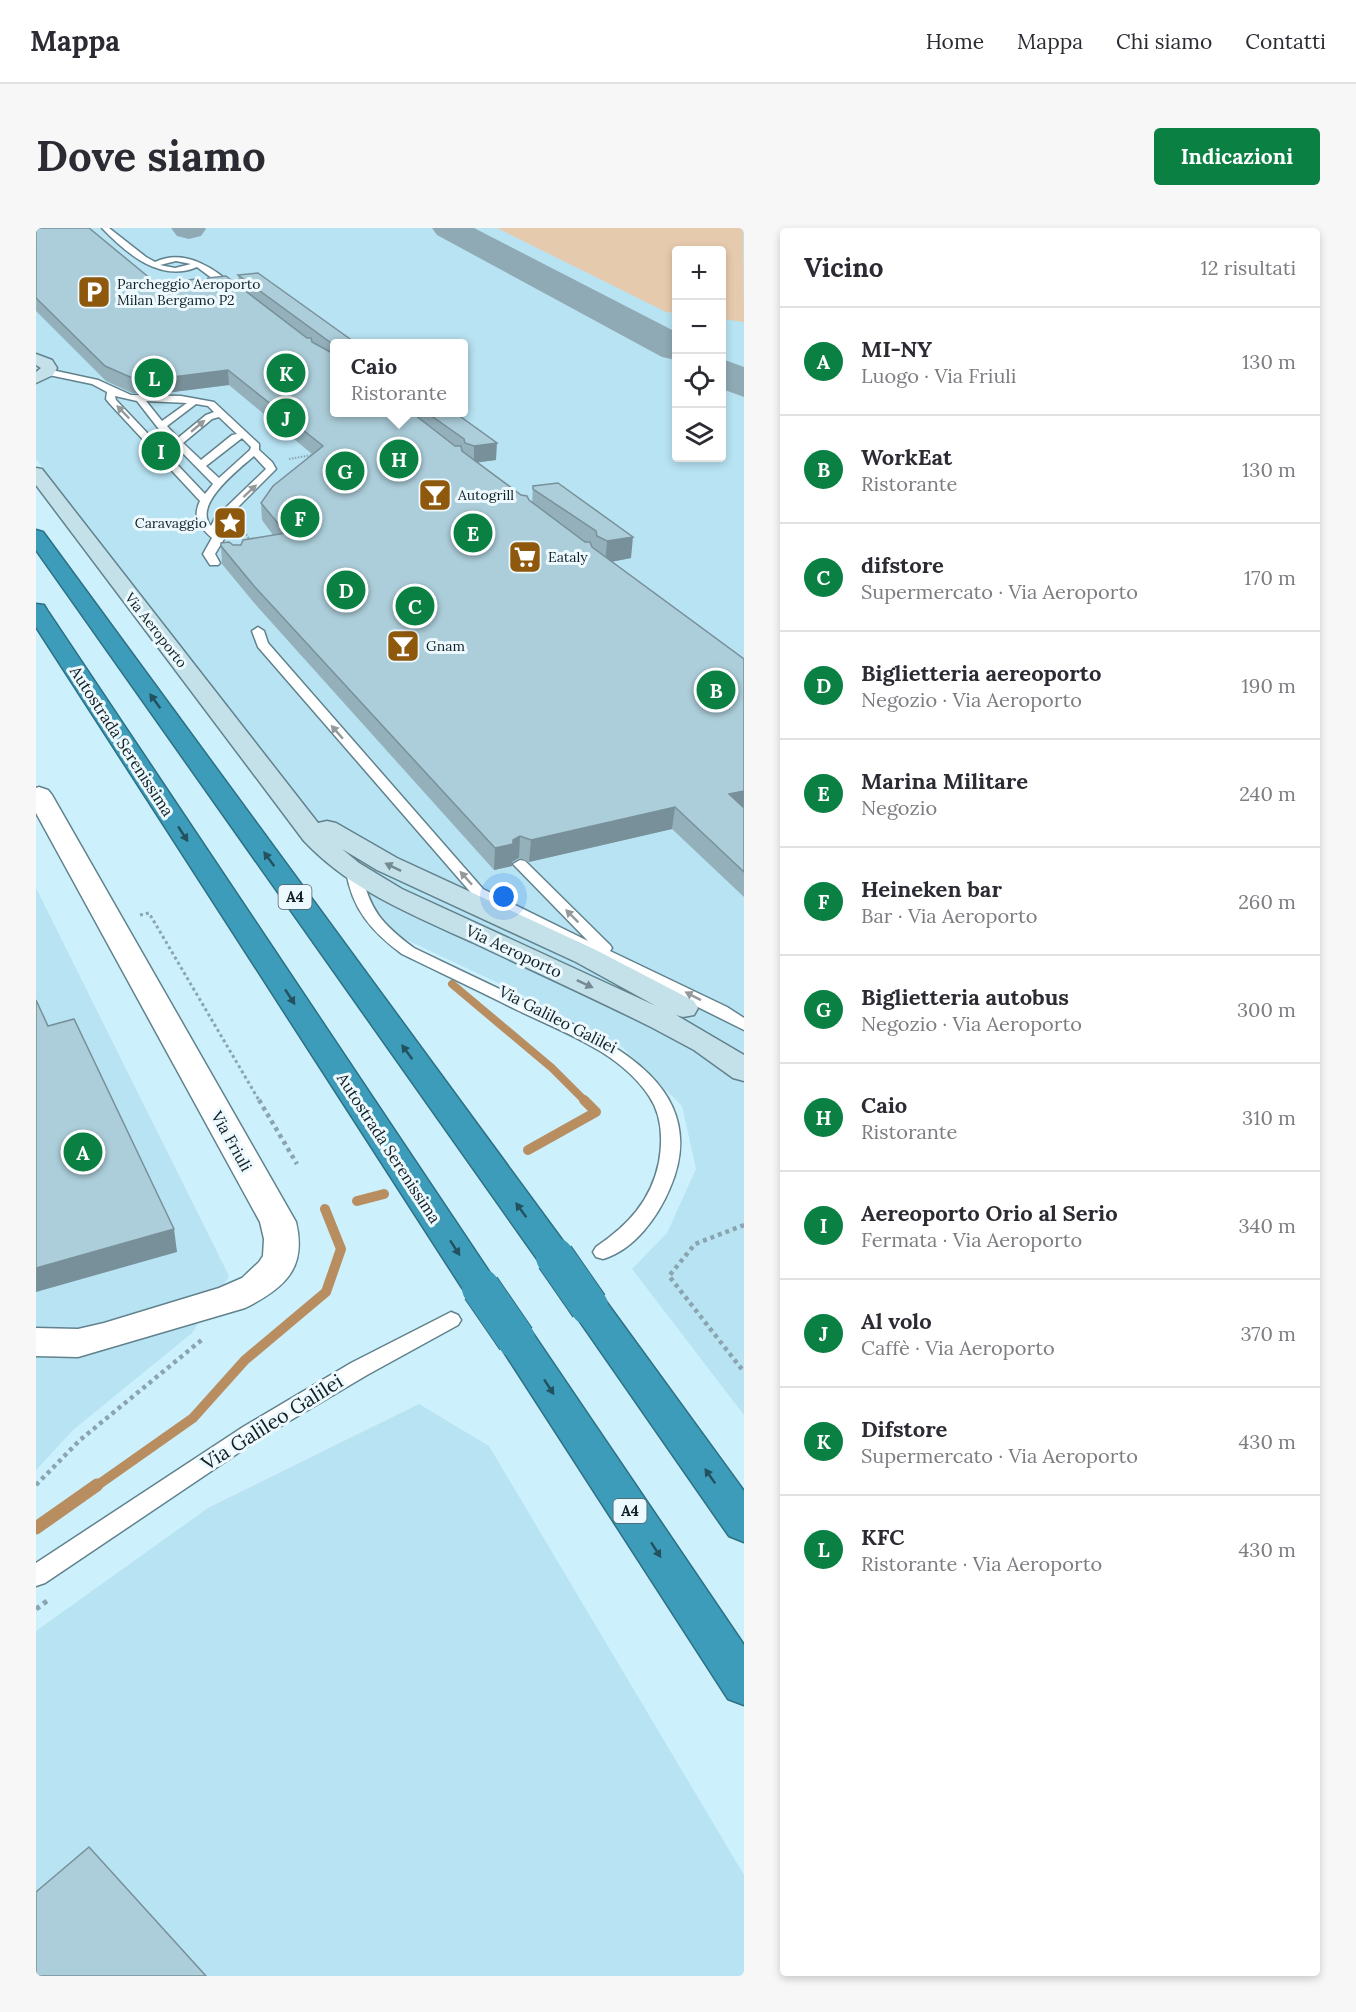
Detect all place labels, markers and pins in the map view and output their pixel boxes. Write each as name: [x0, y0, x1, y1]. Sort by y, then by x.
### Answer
parking icon: Parcheggio Aeroporto Milan Bergamo P2: [76, 274, 112, 310]
place label: Parcheggio Aeroporto Milan Bergamo P2: [117, 275, 260, 309]
pin: K: [266, 350, 306, 396]
pin: L: [134, 356, 174, 400]
pin: J: [266, 396, 306, 441]
pin: I: [142, 428, 180, 474]
pin: H: [380, 436, 418, 482]
pin: G: [326, 448, 364, 494]
bar icon: Autogrill: [417, 477, 453, 513]
place label: Autogrill: [457, 486, 514, 504]
pin: F: [280, 496, 320, 540]
place icon: Caravaggio: [212, 505, 248, 541]
pin: E: [454, 510, 492, 556]
place label: Caravaggio: [135, 514, 207, 532]
supermarket icon: Eataly: [507, 539, 543, 575]
place label: Eataly: [548, 548, 588, 566]
pin: D: [326, 568, 366, 613]
pin: C: [396, 584, 434, 628]
bar icon: Gnam: [385, 628, 421, 664]
place label: Gnam: [426, 637, 465, 655]
pin: B: [696, 668, 736, 712]
pin: A: [64, 1130, 102, 1174]

